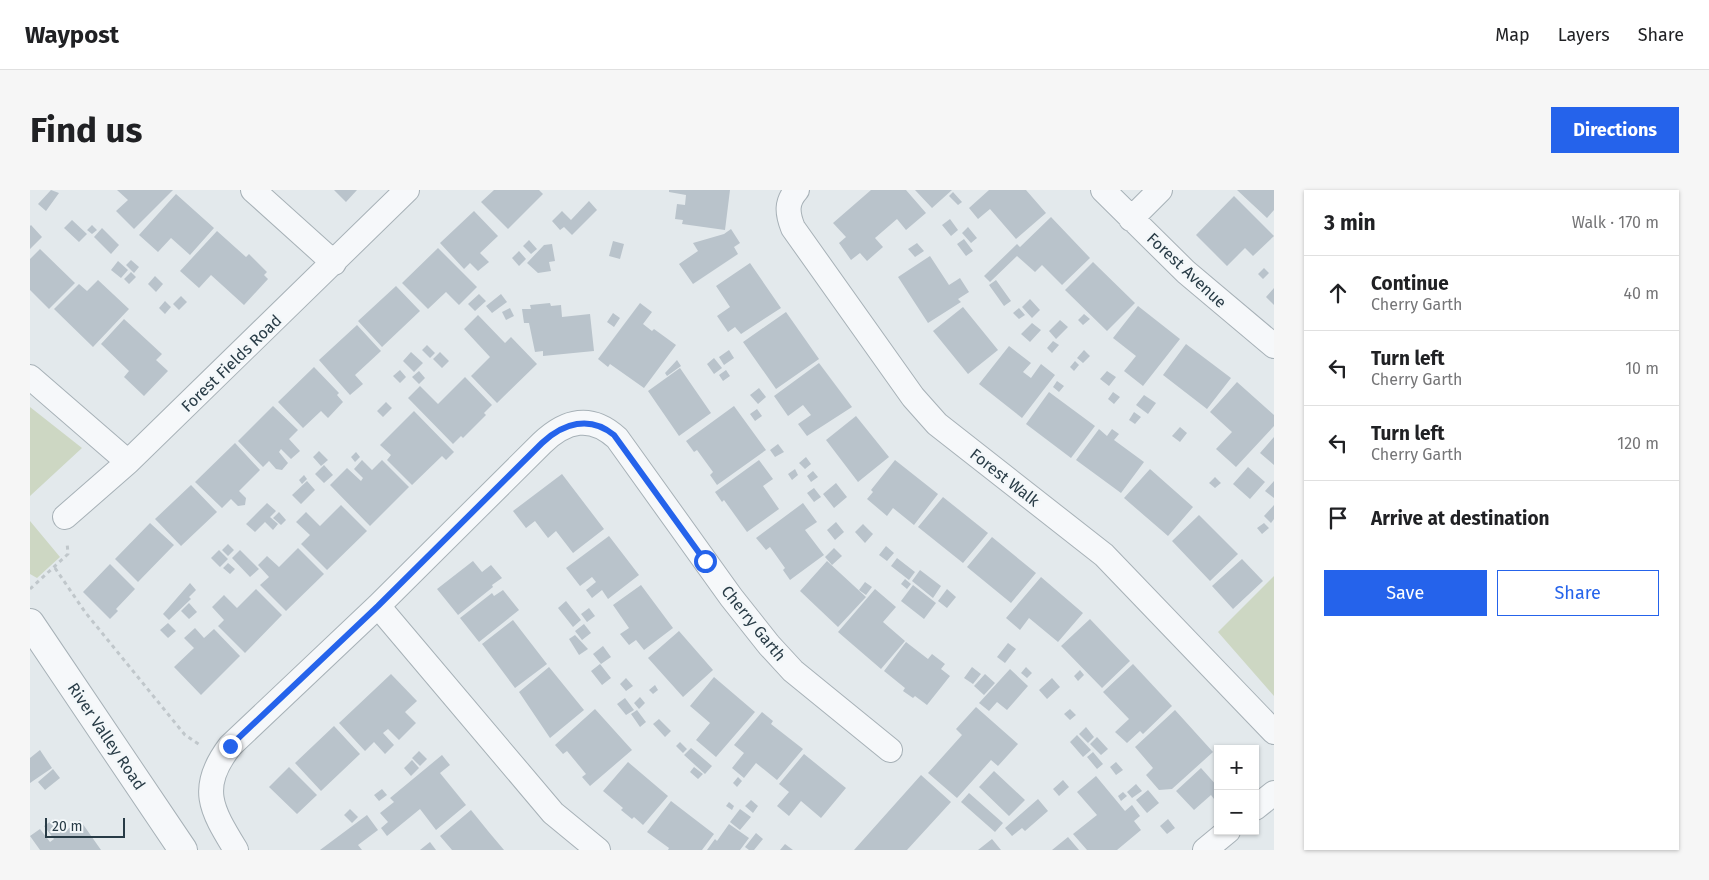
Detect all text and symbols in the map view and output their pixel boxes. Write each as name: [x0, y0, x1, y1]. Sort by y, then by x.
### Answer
text: Waypost: [25, 21, 119, 49]
text: Map: [1495, 24, 1530, 46]
text: Layers: [1558, 24, 1610, 46]
text: Share: [1638, 24, 1684, 46]
button: Directions: [1551, 107, 1679, 153]
text: Find us: [30, 109, 142, 151]
text: 3 min: [1324, 210, 1376, 236]
text: Walk · 170 m: [1572, 213, 1659, 232]
street label: Forest Avenue: [1143, 229, 1230, 312]
text: Continue: [1371, 272, 1449, 295]
icon: ahead: [1324, 279, 1352, 307]
text: 40 m: [1624, 284, 1659, 303]
text: Cherry Garth: [1371, 295, 1463, 314]
street label: Forest Fields Road: [177, 311, 285, 416]
text: Turn left: [1371, 347, 1445, 370]
icon: left: [1324, 354, 1352, 382]
text: 10 m: [1625, 359, 1659, 378]
text: Cherry Garth: [1371, 370, 1463, 389]
text: Turn left: [1371, 422, 1445, 445]
icon: left: [1324, 429, 1352, 457]
text: 120 m: [1617, 434, 1659, 453]
street label: Forest Walk: [966, 444, 1044, 511]
text: Cherry Garth: [1371, 445, 1463, 464]
icon: arrive: [1324, 504, 1352, 532]
text: Arrive at destination: [1371, 507, 1550, 530]
route start: [694, 550, 717, 573]
button: Save: [1324, 570, 1487, 616]
button: Share: [1497, 570, 1659, 616]
street label: Cherry Garth: [717, 582, 790, 665]
street label: River Valley Road: [64, 679, 149, 793]
route end: [219, 735, 242, 758]
map controls: [1214, 745, 1259, 835]
button: +: [1214, 745, 1259, 790]
button: −: [1214, 790, 1259, 835]
scale bar: [45, 815, 125, 838]
text: 20 m: [52, 818, 82, 835]

